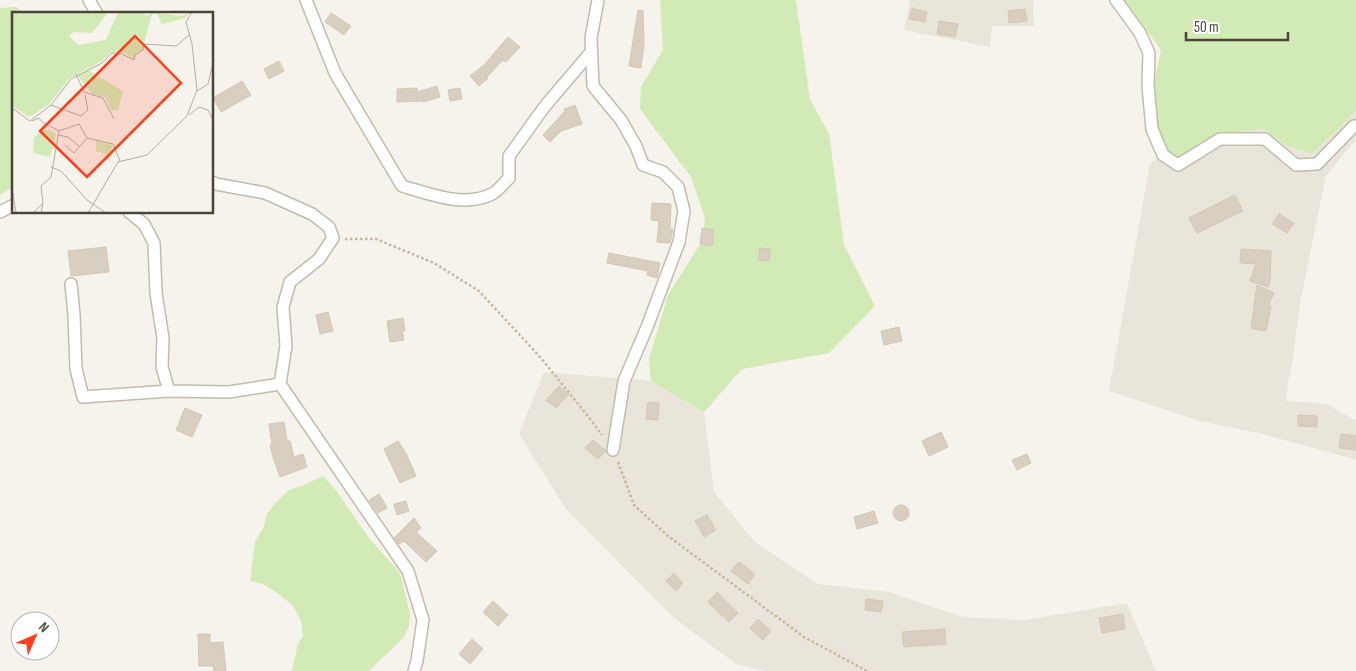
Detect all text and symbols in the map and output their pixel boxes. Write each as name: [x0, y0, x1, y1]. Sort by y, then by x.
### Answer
scale bar: [1186, 10, 1288, 42]
inset map: [12, 12, 214, 214]
text: 50 m: [1194, 18, 1219, 37]
north arrow: [10, 611, 60, 661]
text: N: [35, 619, 52, 636]

